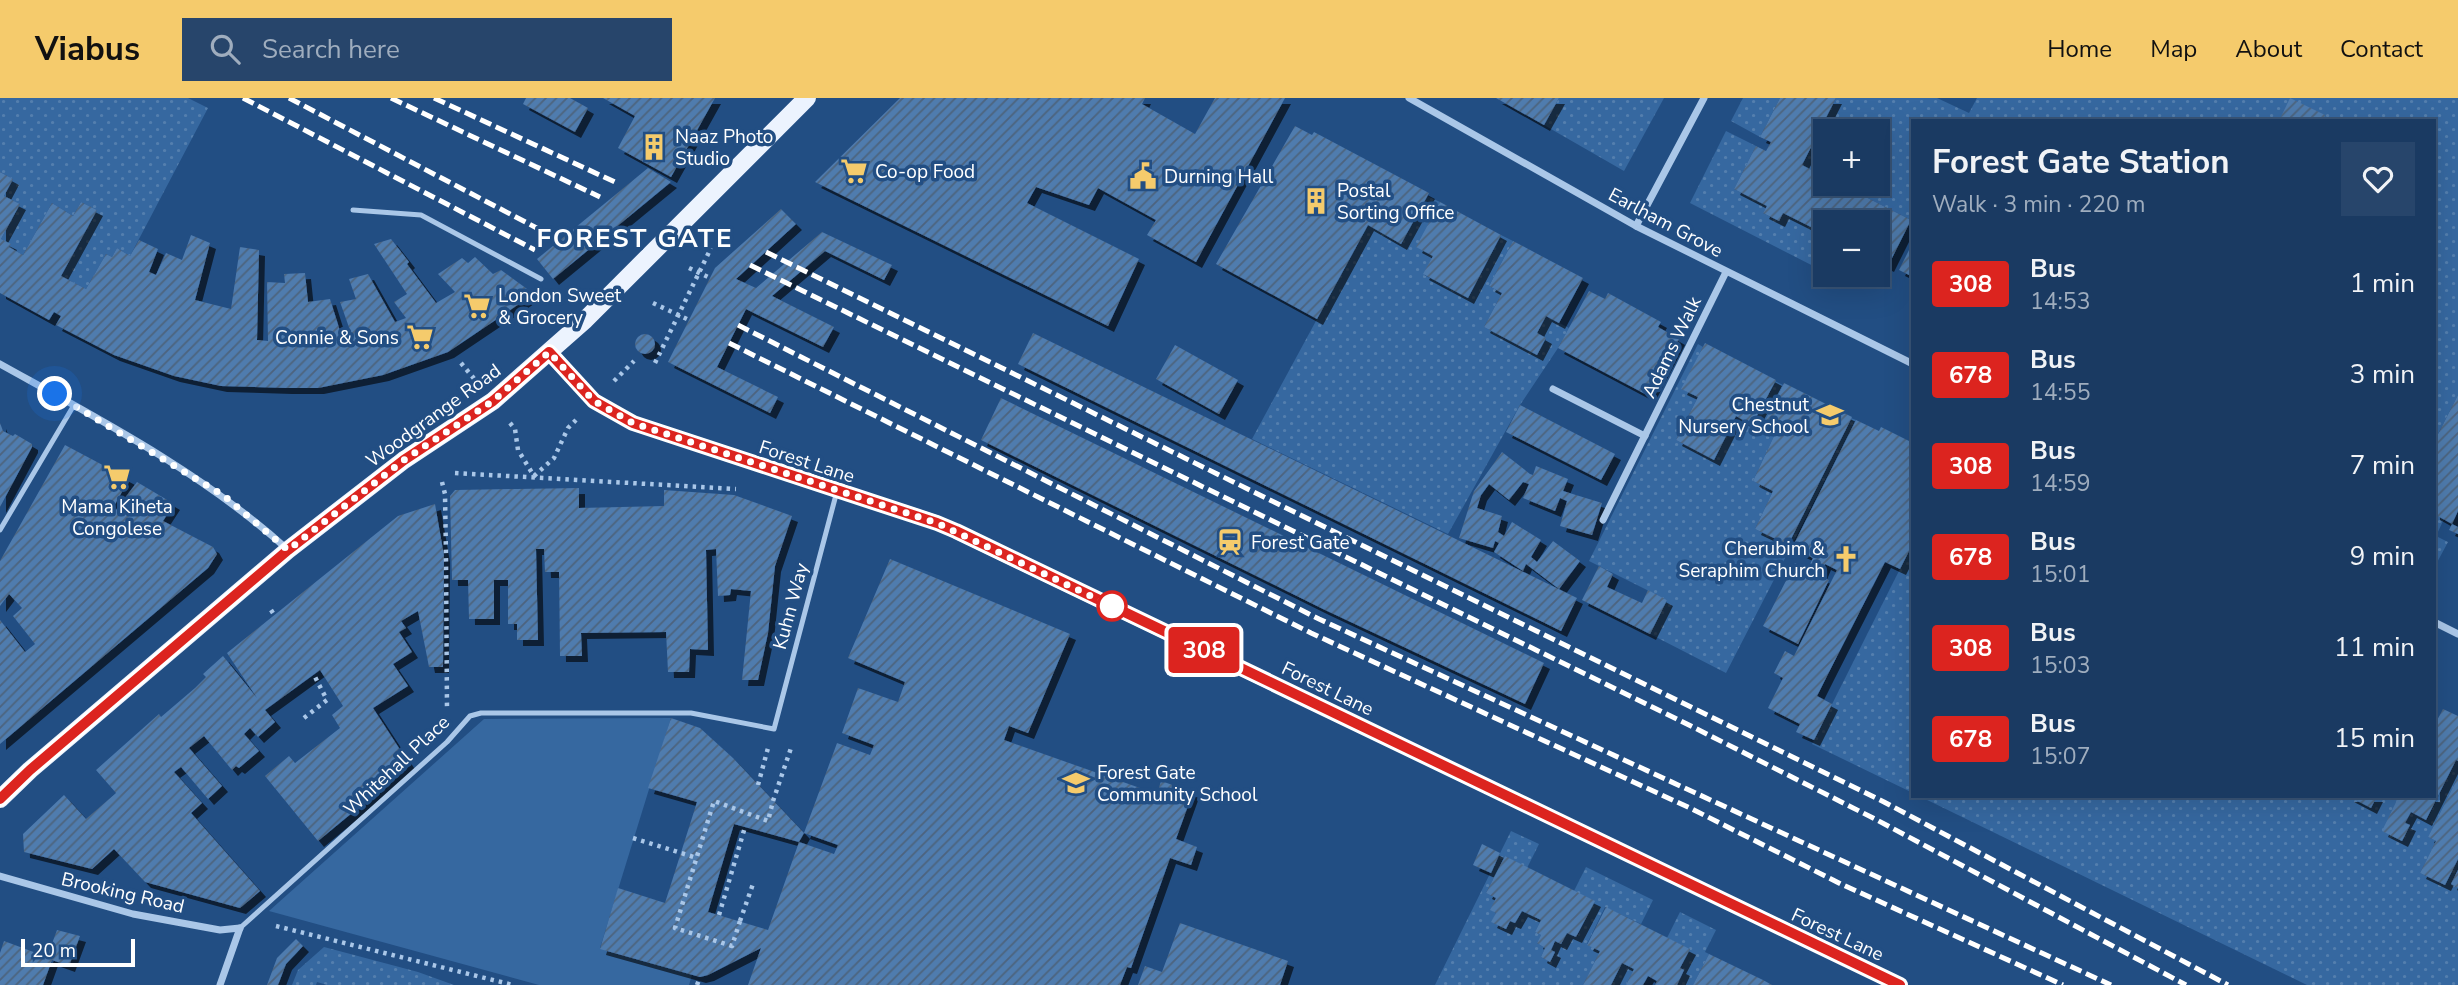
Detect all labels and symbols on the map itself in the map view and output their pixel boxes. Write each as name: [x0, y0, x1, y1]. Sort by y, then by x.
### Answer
place label: Naaz Photo Studio: [675, 124, 773, 172]
building icon: Naaz Photo Studio: [639, 132, 669, 162]
supermarket icon: Co-op Food: [839, 156, 869, 186]
place label: Co-op Food: [875, 159, 975, 185]
public building icon: Durning Hall: [1128, 161, 1158, 191]
place label: Durning Hall: [1164, 164, 1274, 190]
place label: Postal Sorting Office: [1337, 178, 1454, 226]
street label: Earlham Grove: [1604, 182, 1727, 264]
building icon: Postal Sorting Office: [1301, 186, 1331, 216]
district label: FOREST GATE: [536, 221, 734, 256]
place label: London Sweet & Grocery: [498, 283, 622, 331]
supermarket icon: London Sweet & Grocery: [462, 291, 492, 321]
street label: Adams Walk: [1636, 292, 1708, 403]
supermarket icon: Connie & Sons: [405, 322, 435, 352]
place label: Connie & Sons: [275, 325, 399, 351]
street label: Woodgrange Road: [361, 358, 506, 474]
your location: [37, 376, 72, 411]
place label: Chestnut Nursery School: [1678, 392, 1809, 440]
school or university icon: Chestnut Nursery School: [1815, 400, 1845, 430]
street label: Forest Lane: [755, 434, 858, 490]
supermarket icon: Mama Kiheta Congolese: [102, 462, 132, 492]
place label: Mama Kiheta Congolese: [61, 494, 173, 542]
station icon: Forest Gate: [1215, 527, 1245, 557]
place label: Forest Gate: [1251, 530, 1350, 556]
place label: Cherubim & Seraphim Church: [1678, 536, 1825, 584]
church icon: Cherubim & Seraphim Church: [1831, 544, 1861, 574]
street label: Kuhn Way: [767, 560, 815, 652]
unlabelled marker: [1097, 591, 1127, 621]
line badge: 308: [1164, 627, 1244, 673]
street label: Forest Lane: [1277, 655, 1378, 722]
street label: Whitehall Place: [338, 710, 455, 822]
place label: Forest Gate Community School: [1097, 760, 1258, 808]
school or university icon: Forest Gate Community School: [1061, 768, 1091, 798]
street label: Brooking Road: [59, 866, 187, 920]
street label: Forest Lane: [1787, 902, 1888, 968]
scale bar: [21, 936, 135, 968]

